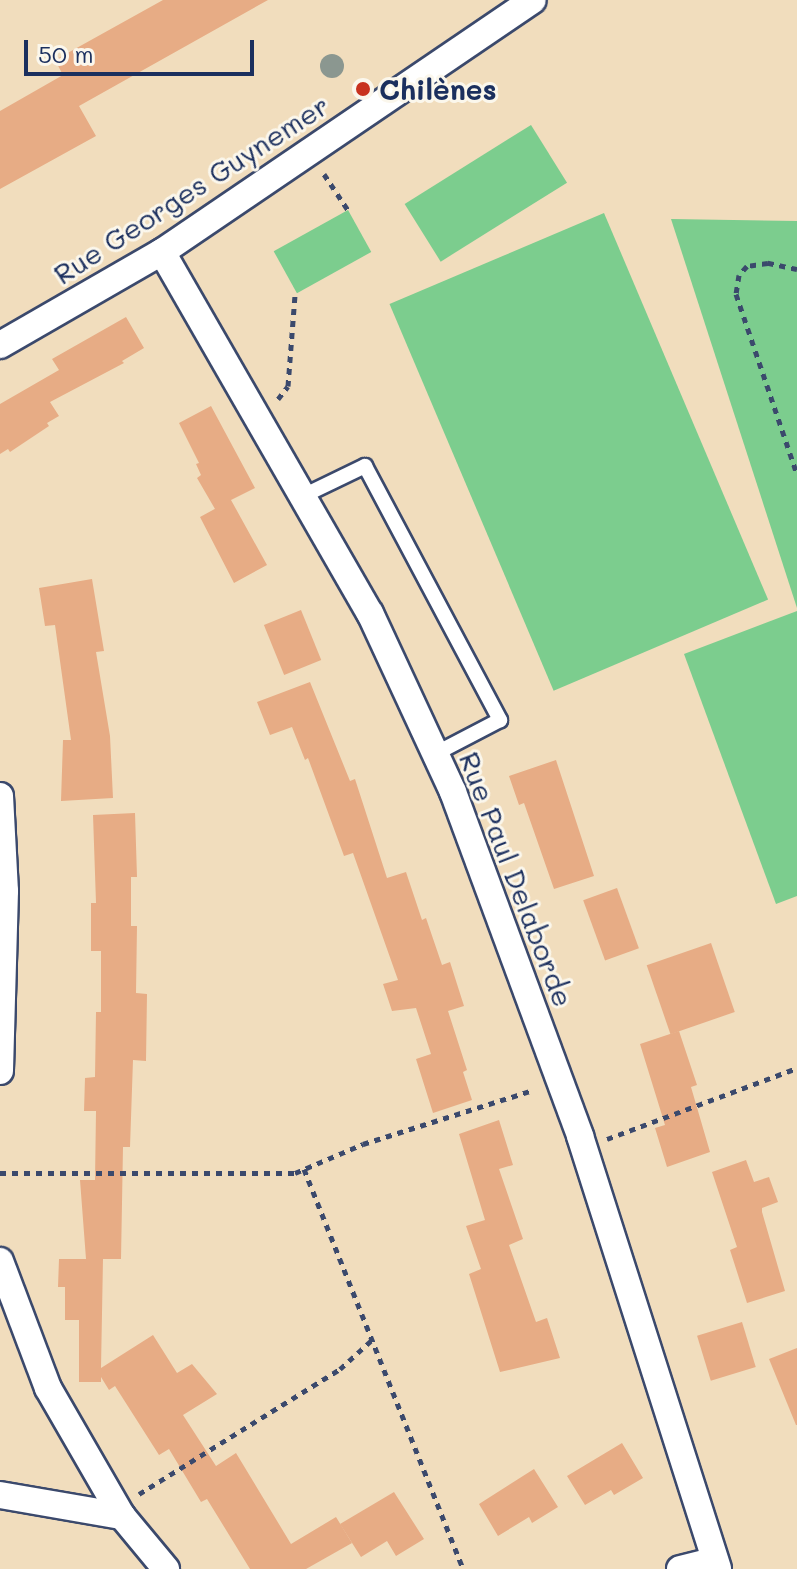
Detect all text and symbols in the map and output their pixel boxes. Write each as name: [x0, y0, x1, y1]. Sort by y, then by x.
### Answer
scale bar: [28, 24, 258, 74]
text: 50 m: [38, 38, 94, 69]
place label: Chilènes: [379, 72, 497, 106]
marker: Chilènes: [354, 80, 372, 98]
street label: Rue Georges Guynemer: [47, 87, 335, 291]
street label: Rue Paul Delaborde: [453, 747, 581, 1011]

